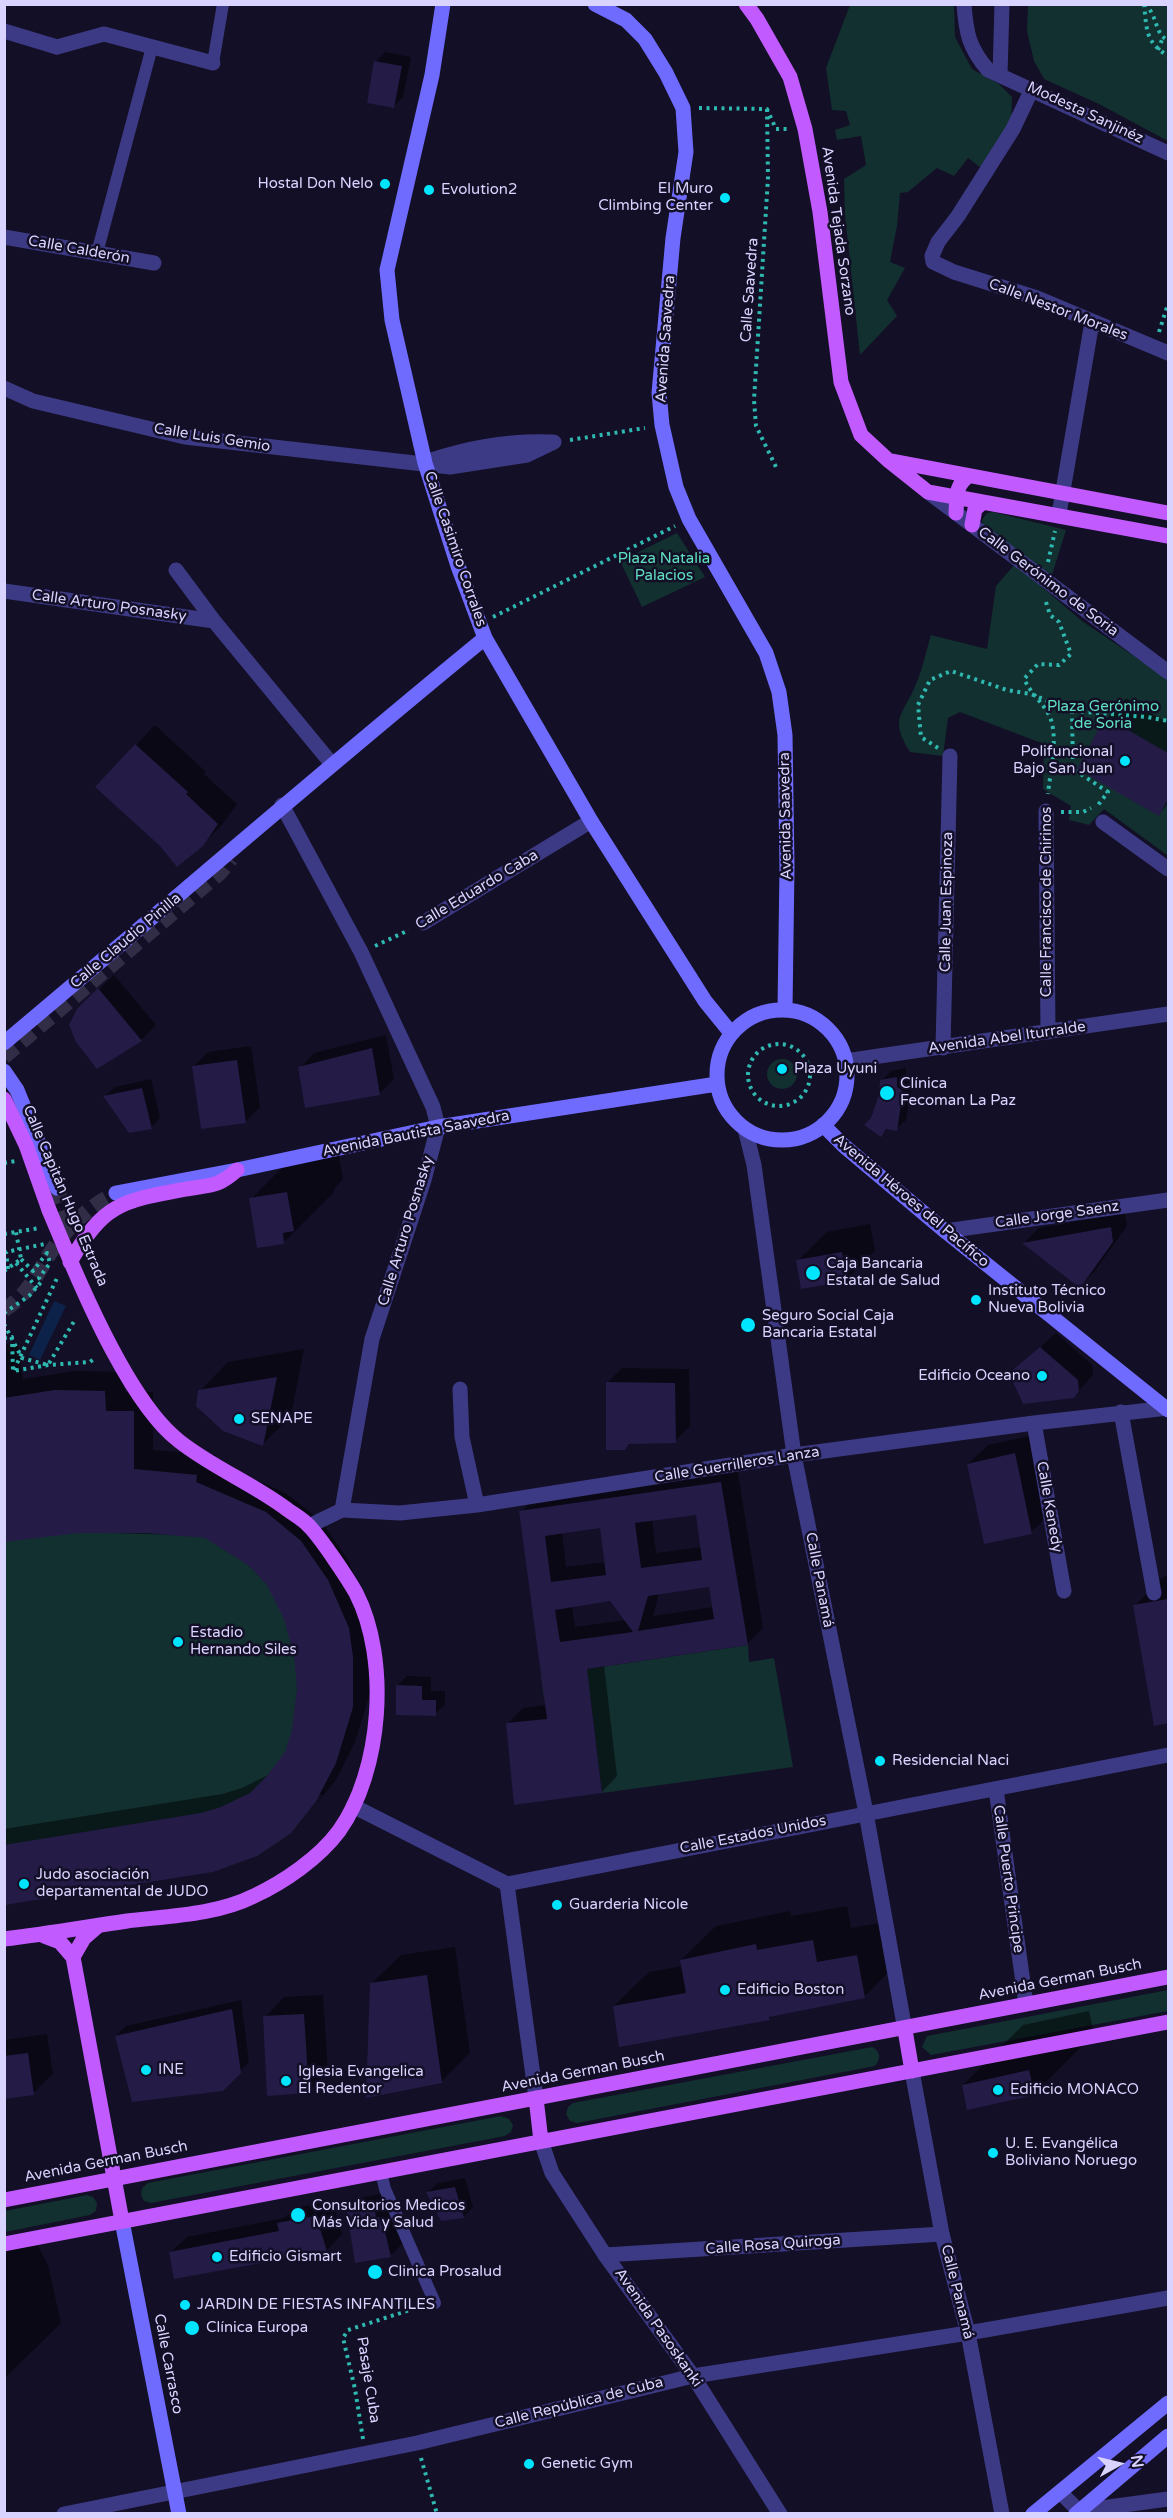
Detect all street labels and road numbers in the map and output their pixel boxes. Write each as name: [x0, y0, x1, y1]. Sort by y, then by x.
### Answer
street label: Modesta Sanjinéz: [1024, 78, 1146, 148]
street label: Avenida Tejada Sorzano: [817, 145, 859, 317]
street label: Calle Calderón: [27, 232, 131, 268]
street label: Calle Saavedra: [737, 237, 763, 343]
street label: Avenida Saavedra: [653, 275, 679, 403]
street label: Calle Nestor Morales: [986, 275, 1130, 345]
street label: Calle Luis Gemio: [152, 420, 272, 456]
street label: Calle Casimiro Corrales: [420, 469, 490, 629]
street label: Calle Gerónimo de Soria: [974, 523, 1122, 641]
street label: Calle Arturo Posnasky: [30, 586, 188, 626]
street label: Avenida Saavedra: [776, 752, 796, 880]
street label: Calle Francisco de Chirinos: [1038, 807, 1056, 997]
street label: Calle Juan Espinoza: [937, 832, 957, 972]
street label: Calle Eduardo Caba: [412, 846, 542, 934]
street label: Calle Claudio Pinilla: [67, 889, 185, 993]
street label: Avenida Abel Iturralde: [927, 1018, 1087, 1058]
street label: Calle Capitán Hugo Estrada: [19, 1103, 111, 1289]
street label: Avenida Bautista Saavedra: [321, 1107, 511, 1161]
street label: Avenida Héroes del Pacífico: [830, 1131, 992, 1271]
street label: Calle Arturo Posnasky: [375, 1154, 437, 1308]
street label: Calle Jorge Saenz: [994, 1197, 1120, 1233]
street label: Calle Guerrilleros Lanza: [653, 1443, 821, 1487]
street label: Calle Kenedy: [1032, 1460, 1066, 1554]
street label: Calle Panamá: [801, 1531, 837, 1629]
street label: Calle Puerto Principe: [989, 1804, 1027, 1954]
street label: Calle Estados Unidos: [678, 1812, 828, 1858]
street label: Avenida German Busch: [977, 1955, 1143, 2005]
street label: Avenida German Busch: [500, 2047, 666, 2097]
street label: Avenida German Busch: [23, 2137, 189, 2187]
street label: Calle Rosa Quiroga: [705, 2231, 841, 2259]
street label: Calle Panamá: [937, 2243, 977, 2341]
street label: Avenida Pasoskanki: [610, 2265, 706, 2391]
street label: Calle Carrasco: [149, 2312, 187, 2416]
street label: Pasaje Cuba: [352, 2336, 384, 2424]
street label: Calle República de Cuba: [493, 2373, 665, 2433]

